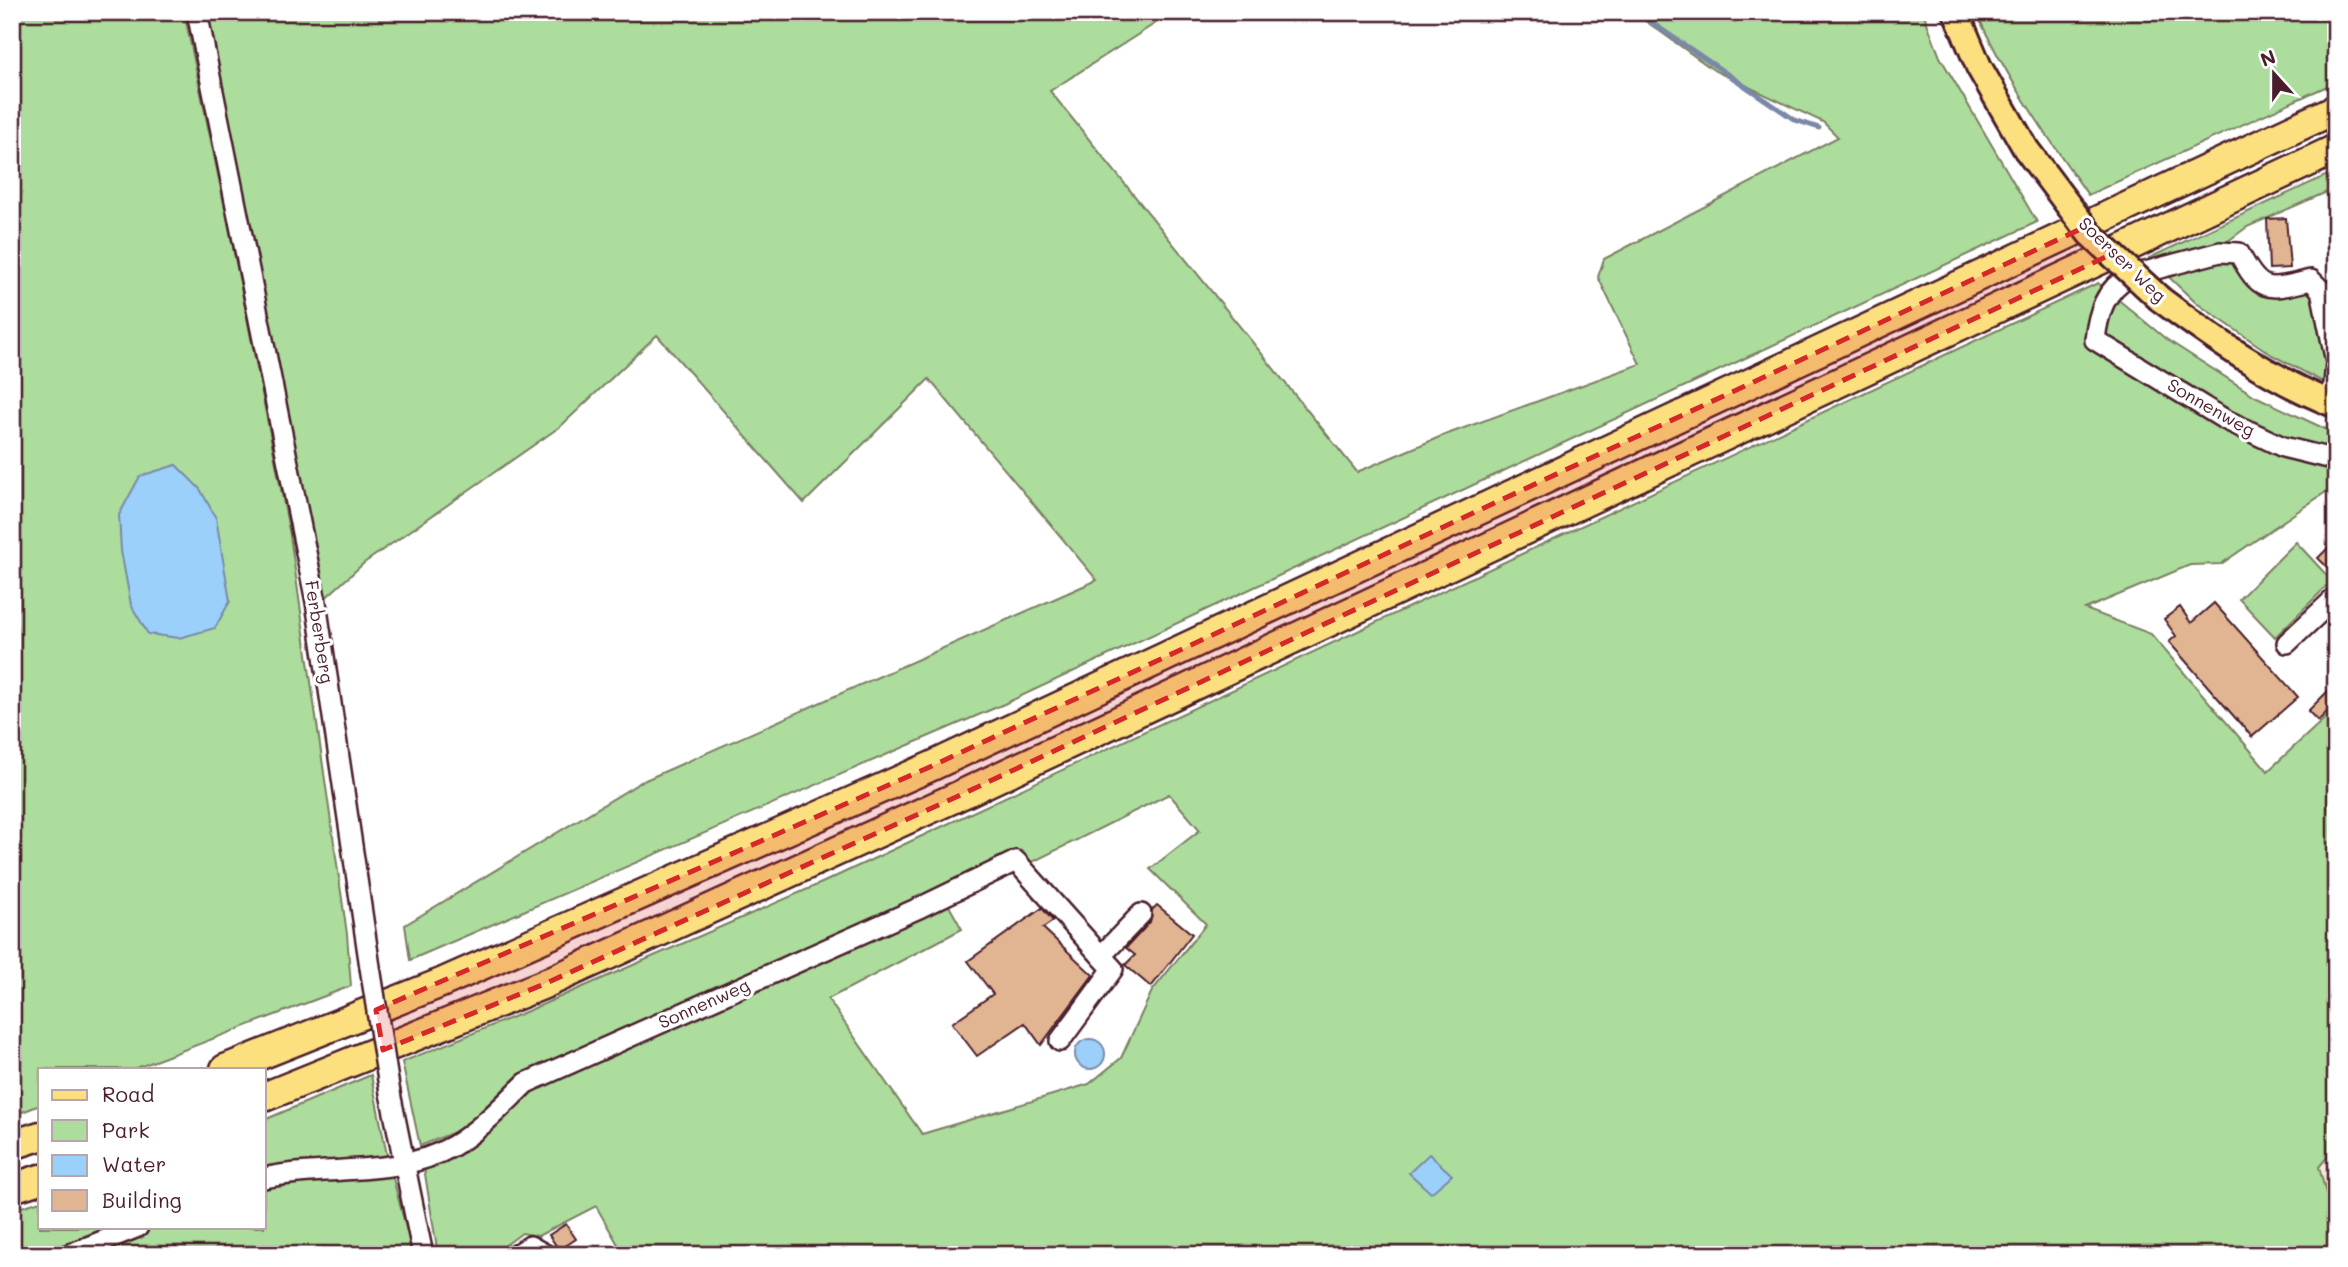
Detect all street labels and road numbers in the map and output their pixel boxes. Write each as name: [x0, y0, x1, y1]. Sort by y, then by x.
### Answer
street label: Soerser Weg: [2074, 211, 2172, 307]
street label: Sonnenweg: [2163, 372, 2260, 442]
street label: Ferberberg: [300, 579, 340, 685]
street label: Sonnenweg: [654, 972, 753, 1034]

